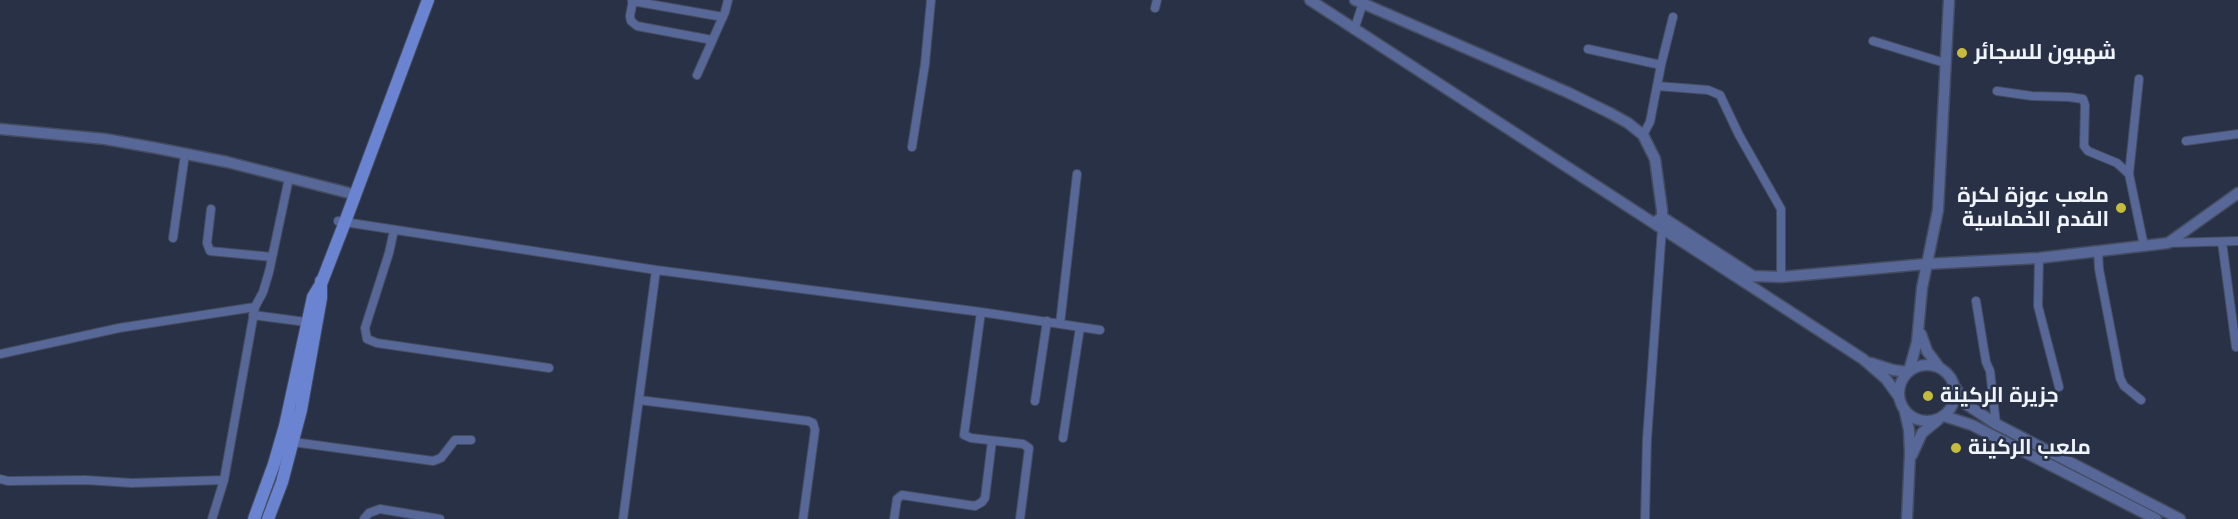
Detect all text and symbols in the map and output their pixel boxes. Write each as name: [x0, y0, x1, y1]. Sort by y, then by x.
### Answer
place label: شهبون للسجائر: [1974, 40, 2116, 66]
marker: شهبون للسجائر: [1955, 46, 1969, 60]
place label: ملعب عوزة لكرة الفدم الخماسية: [1957, 183, 2109, 233]
marker: ملعب عوزة لكرة الفدم الخماسية: [2114, 201, 2128, 215]
place label: جزيرة الركينة: [1940, 383, 2059, 409]
marker: جزيرة الركينة: [1921, 389, 1935, 403]
place label: ملعب الركينة: [1968, 435, 2091, 461]
marker: ملعب الركينة: [1949, 441, 1963, 455]

